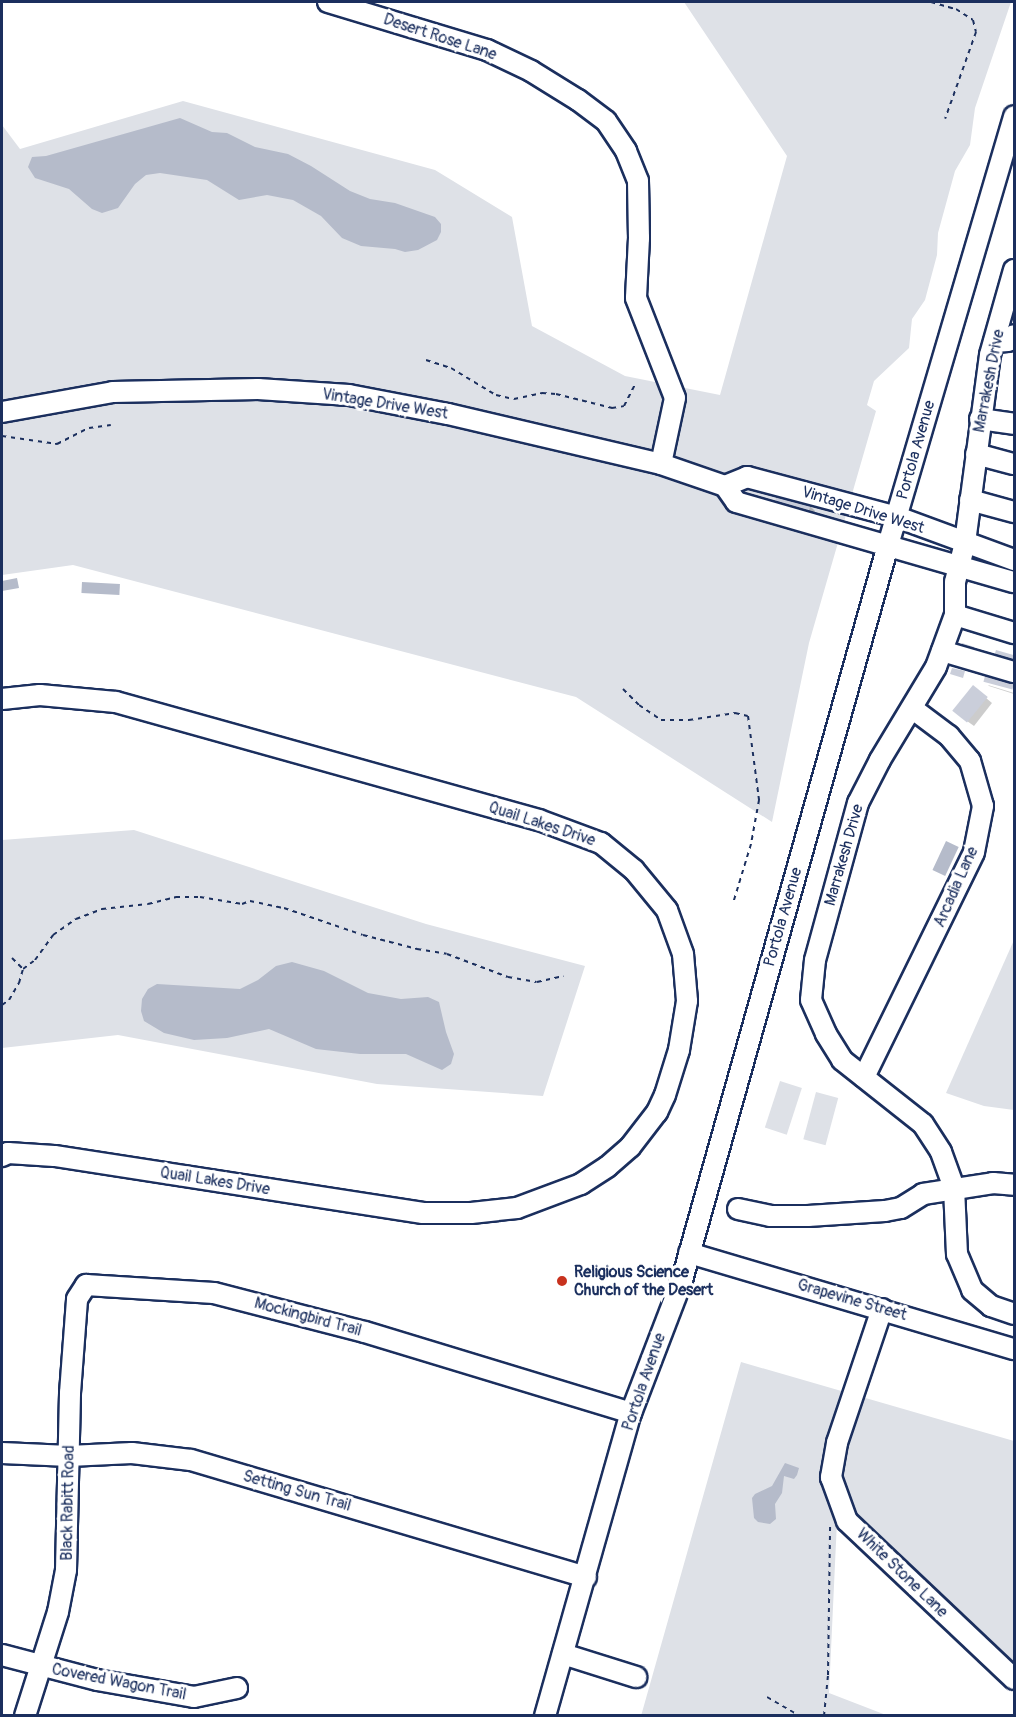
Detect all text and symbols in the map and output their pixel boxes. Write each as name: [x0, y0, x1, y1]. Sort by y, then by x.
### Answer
street label: Desert Rose Lane: [381, 10, 499, 64]
street label: Marrakesh Drive: [970, 328, 1008, 434]
street label: Vintage Drive West: [321, 385, 449, 423]
street label: Portola Avenue: [893, 398, 939, 502]
street label: Vintage Drive West: [799, 482, 927, 538]
street label: Quail Lakes Drive: [486, 798, 598, 850]
street label: Marrakesh Drive: [820, 802, 868, 908]
street label: Arcadia Lane: [930, 844, 982, 930]
street label: Portola Avenue: [760, 865, 806, 969]
street label: Quail Lakes Drive: [159, 1163, 271, 1199]
place label: Religious Science Church of the Desert: [574, 1262, 713, 1300]
marker: Religious Science Church of the Desert: [555, 1274, 569, 1288]
street label: Grapevine Street: [795, 1275, 909, 1325]
street label: Mockingbird Trail: [252, 1293, 364, 1341]
street label: Portola Avenue: [618, 1331, 670, 1433]
street label: Black Rabitt Road: [57, 1445, 79, 1561]
street label: Setting Sun Trail: [241, 1466, 353, 1516]
street label: White Stone Lane: [852, 1525, 952, 1621]
street label: Covered Wagon Trail: [50, 1660, 188, 1704]

